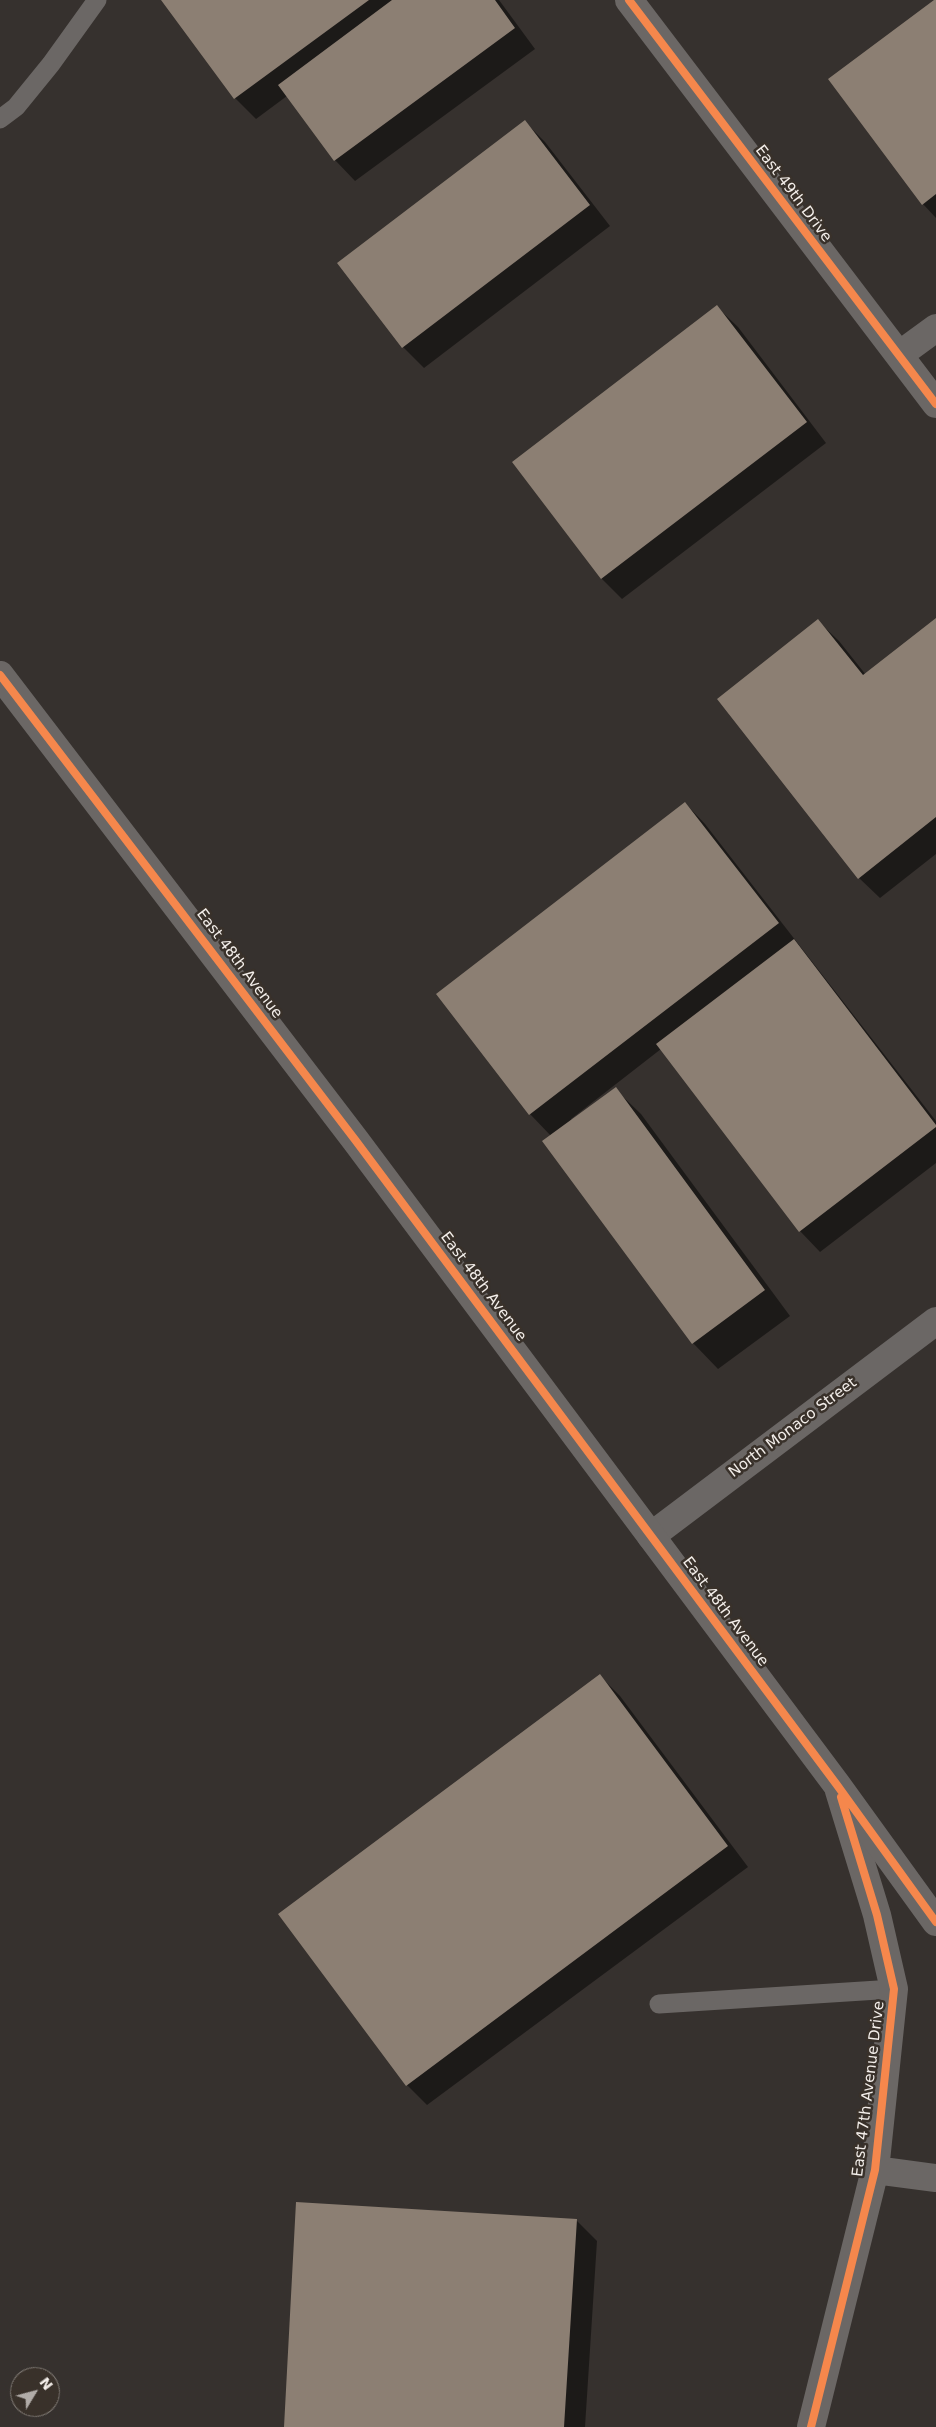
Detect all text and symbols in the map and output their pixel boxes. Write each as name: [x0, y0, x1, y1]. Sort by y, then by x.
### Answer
street label: East 49th Drive: [751, 142, 835, 246]
street label: East 48th Avenue: [192, 906, 286, 1022]
street label: East 48th Avenue: [436, 1229, 530, 1345]
street label: North Monaco Street: [726, 1374, 860, 1482]
street label: East 48th Avenue: [678, 1554, 772, 1670]
street label: East 47th Avenue Drive: [849, 2000, 889, 2178]
north arrow: [10, 2367, 60, 2417]
text: N: [36, 2374, 56, 2393]

